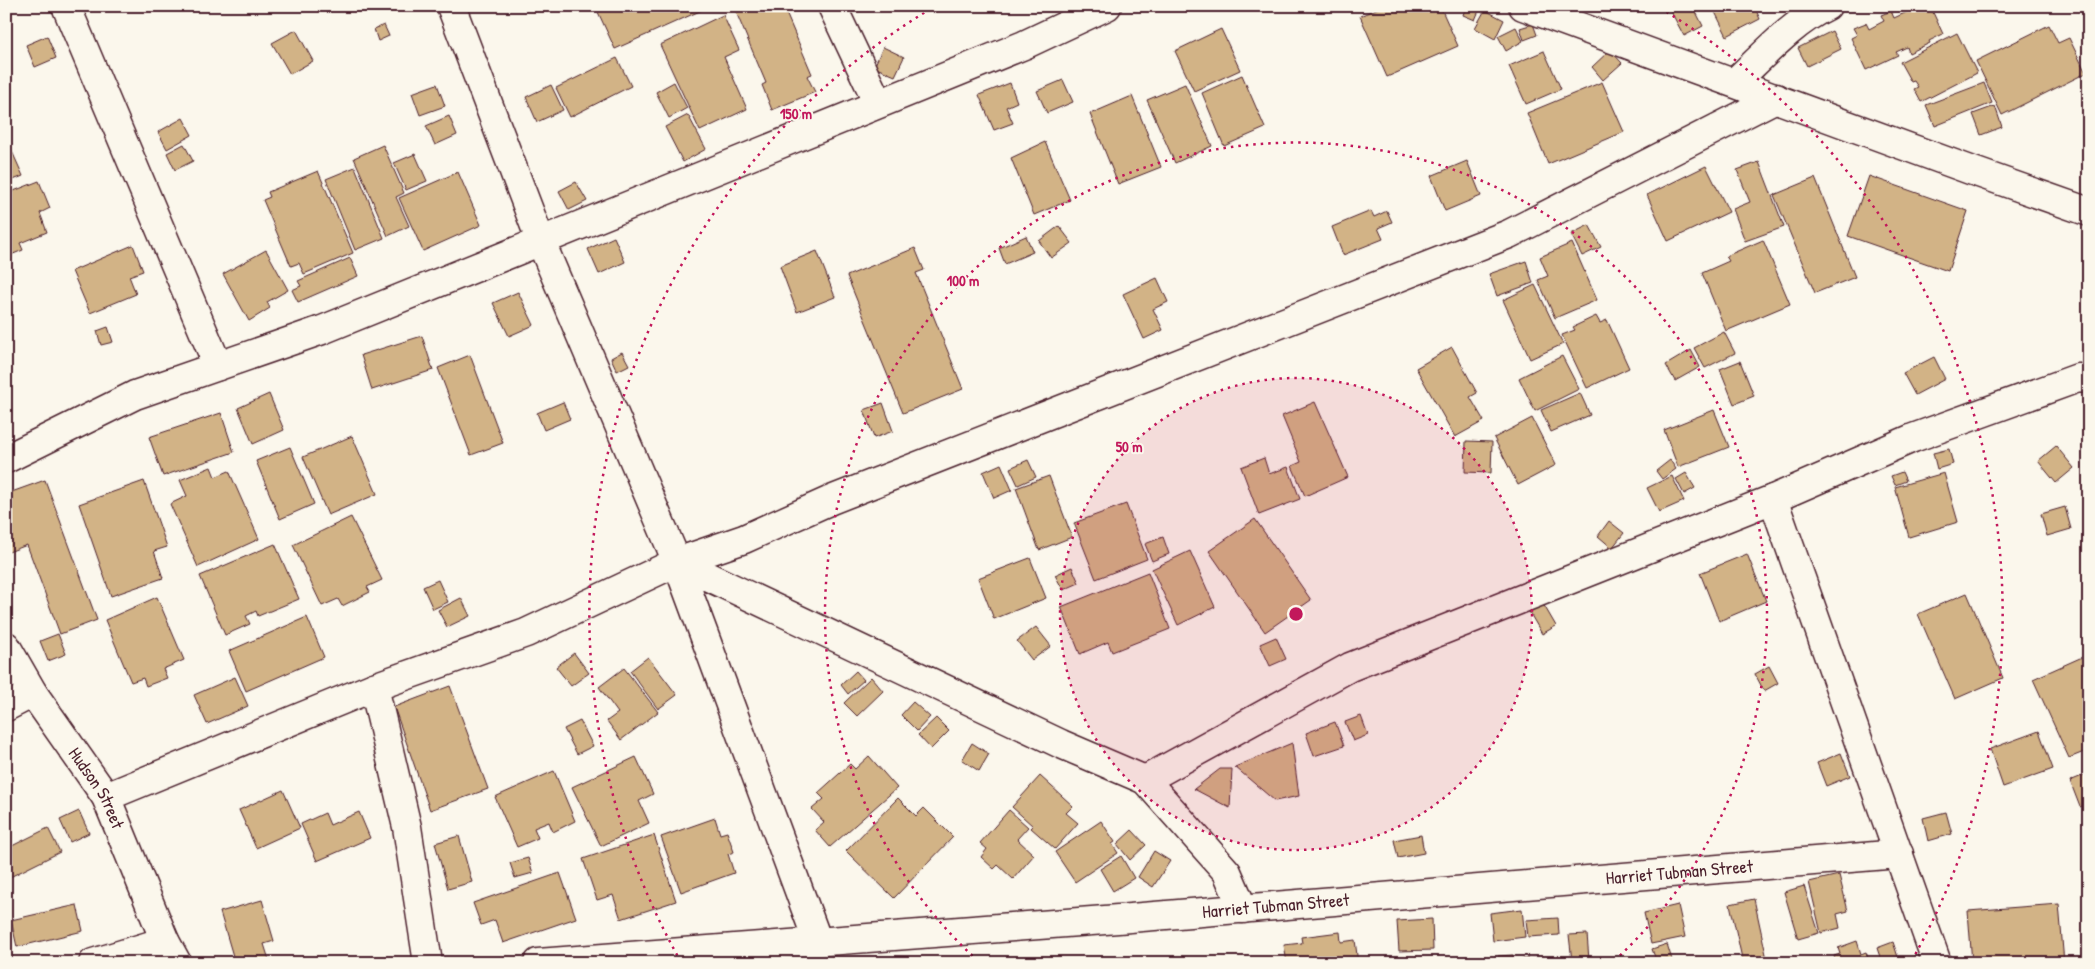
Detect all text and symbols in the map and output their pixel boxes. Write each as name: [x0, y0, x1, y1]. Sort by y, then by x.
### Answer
text: 150 m: [780, 103, 812, 124]
text: 100 m: [947, 270, 979, 291]
text: 50 m: [1116, 436, 1142, 457]
centre of rings: [1287, 605, 1305, 623]
street label: Hudson Street: [63, 742, 131, 833]
street label: Harriet Tubman Street: [1605, 853, 1755, 890]
street label: Harriet Tubman Street: [1201, 887, 1351, 924]

